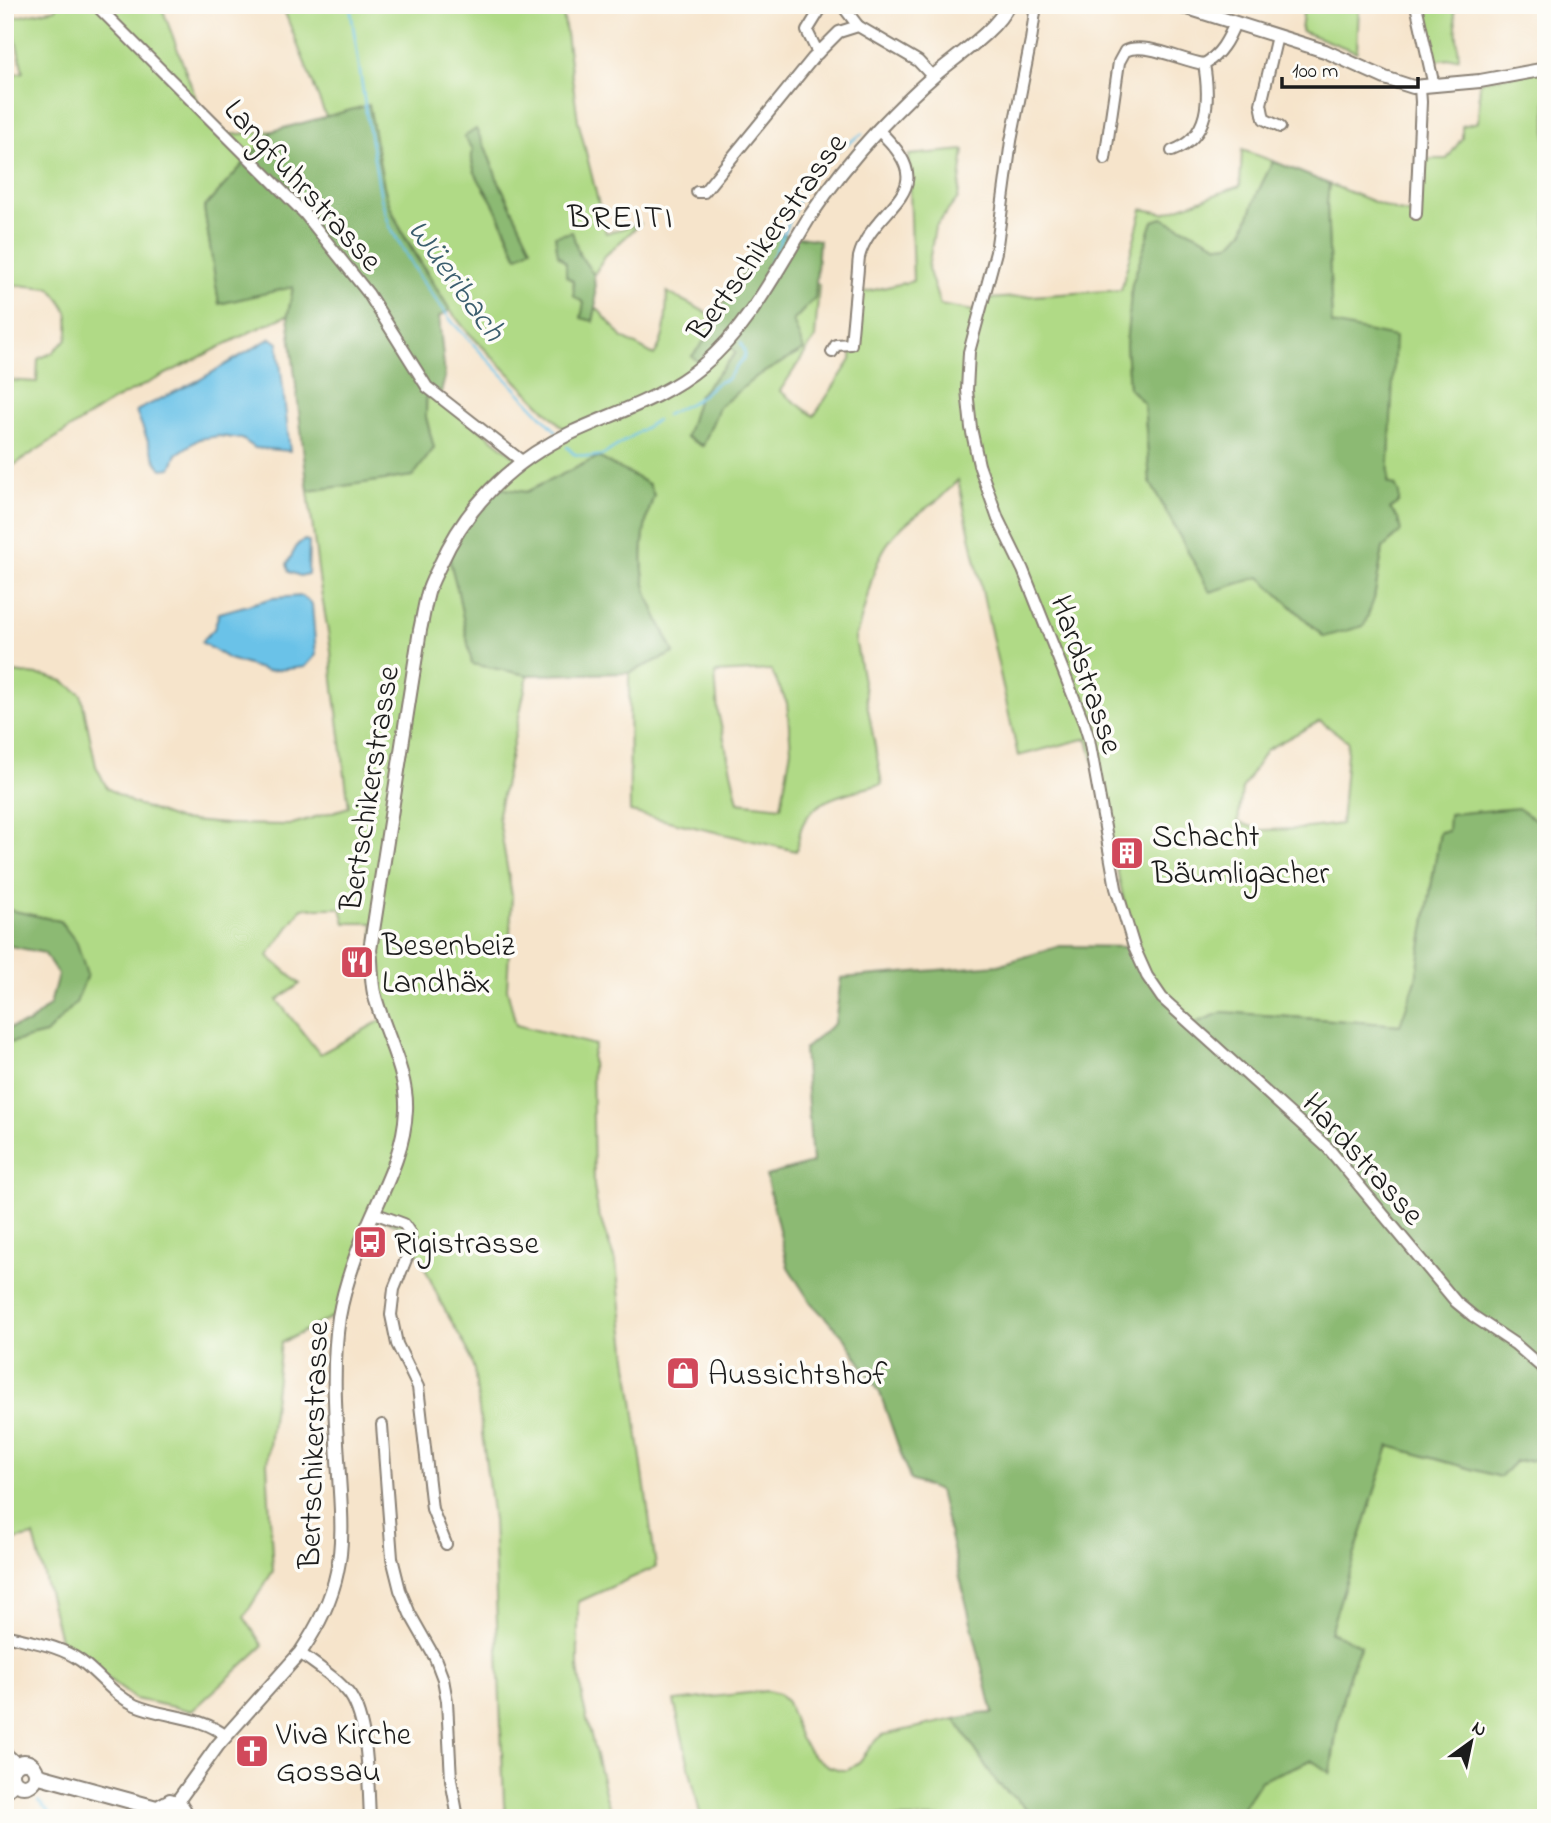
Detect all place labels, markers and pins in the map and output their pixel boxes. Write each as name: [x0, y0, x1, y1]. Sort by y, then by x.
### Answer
place label: Schacht Bäumligacher: [1151, 815, 1329, 899]
building icon: Schacht Bäumligacher: [1108, 834, 1146, 872]
place label: Besenbeiz Landhäx: [381, 924, 515, 1008]
restaurant icon: Besenbeiz Landhäx: [338, 943, 376, 981]
place label: Rigistrasse: [394, 1222, 539, 1269]
bus stop icon: Rigistrasse: [351, 1223, 389, 1261]
place label: Aussichtshof: [708, 1353, 888, 1400]
shop icon: Aussichtshof: [664, 1354, 702, 1392]
place label: Viva Kirche Gossau: [275, 1713, 412, 1797]
church icon: Viva Kirche Gossau: [233, 1732, 271, 1770]

